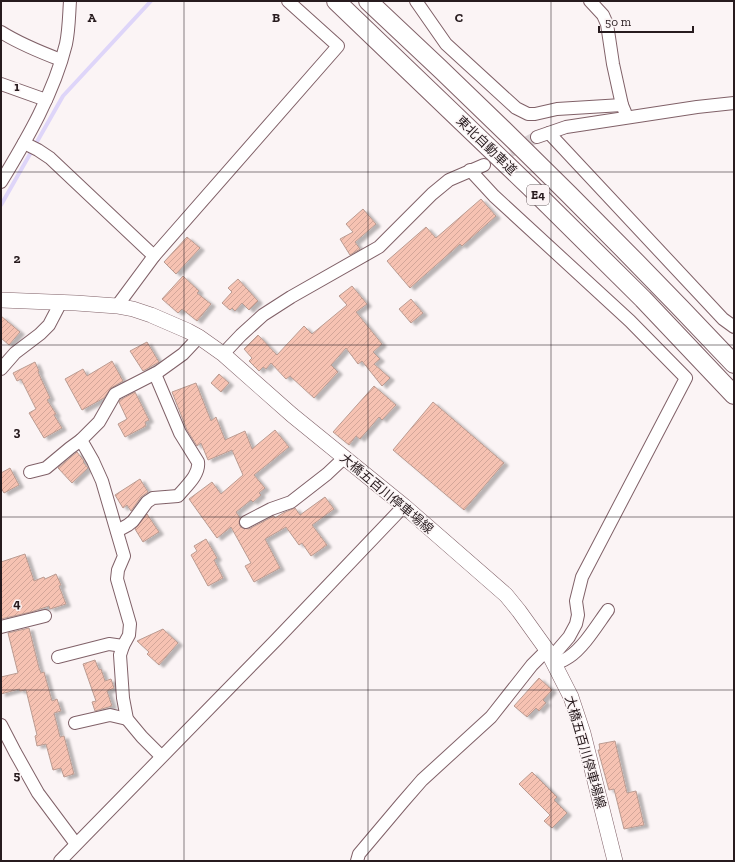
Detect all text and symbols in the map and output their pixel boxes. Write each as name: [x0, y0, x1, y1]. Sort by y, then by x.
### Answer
scale bar: [599, 8, 693, 34]
text: A: [88, 10, 97, 25]
text: B: [272, 10, 280, 25]
text: C: [455, 10, 463, 25]
text: 50 m: [605, 15, 632, 29]
text: 1: [14, 79, 20, 94]
street label: 東北自動車道: [453, 113, 520, 178]
road number: E4: [527, 185, 549, 205]
text: 2: [14, 251, 21, 266]
text: 3: [14, 424, 21, 439]
street label: 大橋五百川停車場線: [337, 450, 436, 537]
text: 4: [13, 596, 21, 611]
street label: 大橋五百川停車場線: [562, 694, 609, 810]
text: 5: [14, 768, 21, 783]

